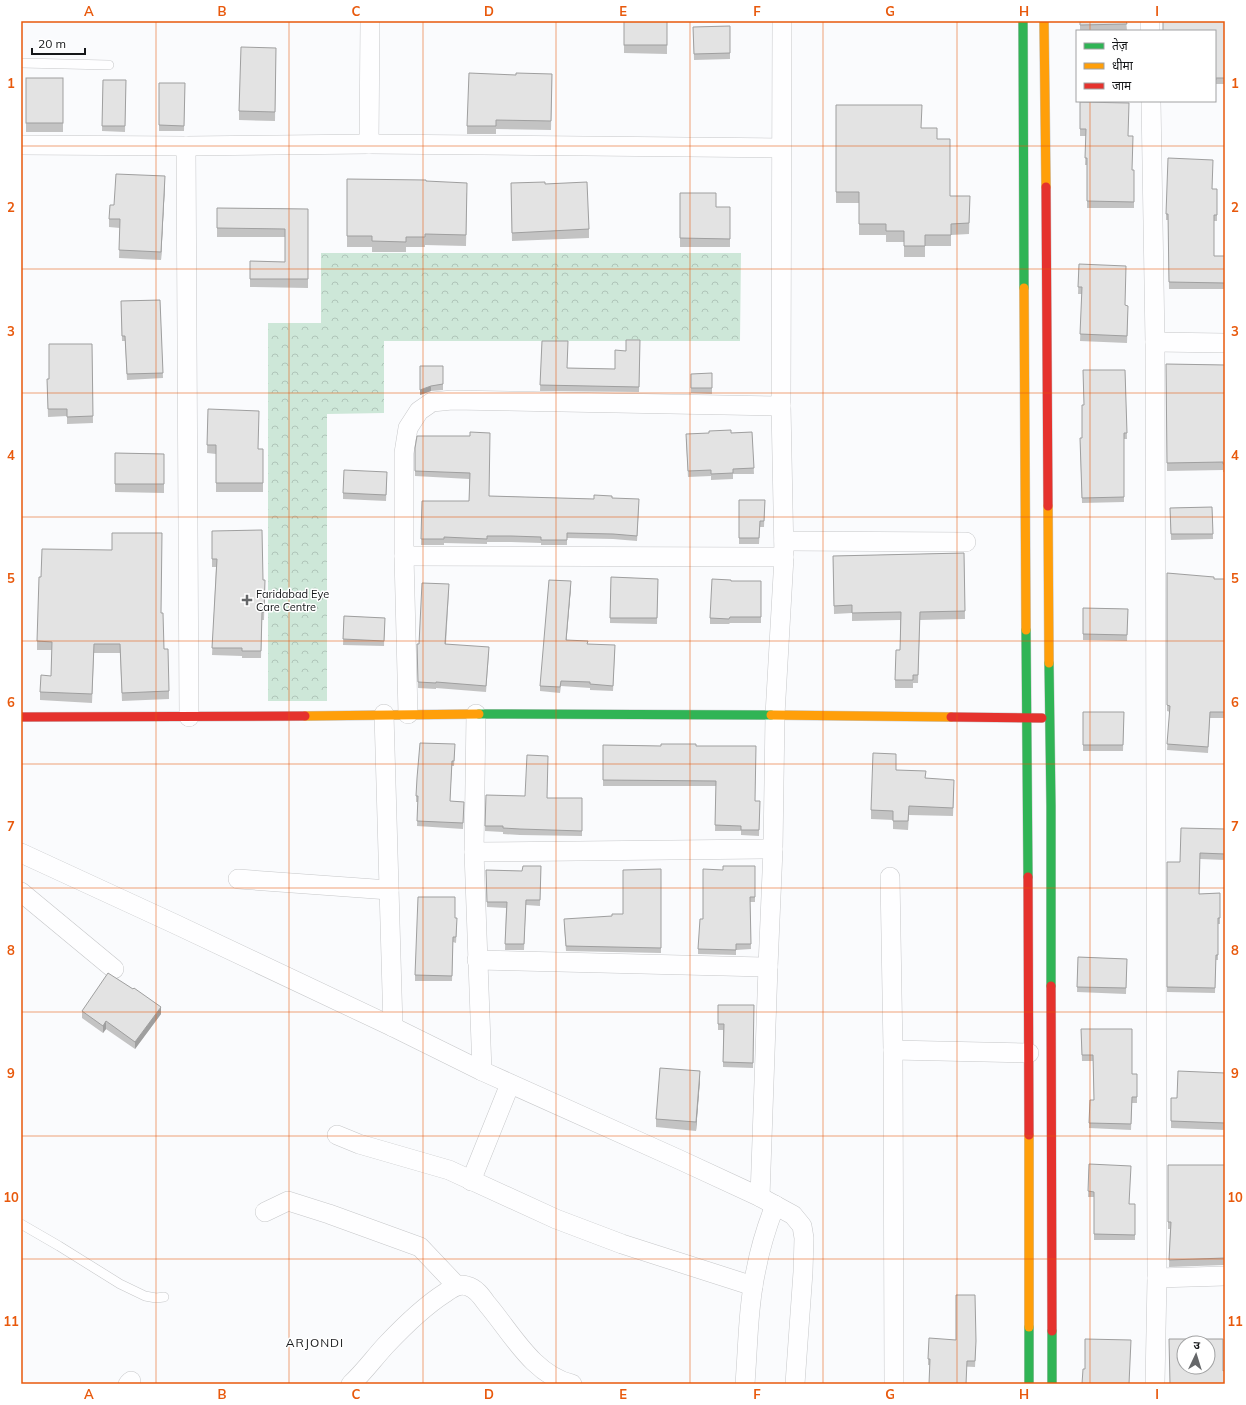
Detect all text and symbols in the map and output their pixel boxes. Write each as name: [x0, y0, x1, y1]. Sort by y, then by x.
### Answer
text: A: [84, 3, 94, 19]
text: B: [218, 3, 227, 19]
text: C: [352, 3, 361, 19]
text: D: [484, 3, 494, 19]
text: E: [619, 3, 627, 19]
text: F: [753, 3, 761, 19]
text: G: [885, 3, 895, 19]
text: H: [1019, 3, 1029, 19]
text: I: [1155, 3, 1159, 19]
scale bar: [32, 30, 85, 56]
legend: [1076, 30, 1216, 102]
text: 20 m: [38, 36, 66, 51]
text: तेज़: [1112, 38, 1129, 53]
text: धीमा: [1112, 58, 1134, 73]
text: 1: [7, 75, 15, 91]
text: 1: [1231, 75, 1239, 91]
text: जाम: [1112, 78, 1132, 93]
text: 2: [7, 199, 15, 215]
text: 2: [1231, 199, 1239, 215]
text: 3: [7, 323, 15, 339]
text: 3: [1231, 323, 1239, 339]
text: 4: [7, 447, 15, 463]
text: 4: [1231, 447, 1239, 463]
text: 5: [7, 570, 15, 586]
text: 5: [1231, 570, 1239, 586]
place label: Faridabad Eye Care Centre: [256, 587, 329, 614]
marker: Faridabad Eye Care Centre: [241, 594, 253, 606]
text: 6: [7, 694, 15, 710]
text: 6: [1231, 694, 1239, 710]
text: 7: [7, 818, 15, 834]
text: 7: [1231, 818, 1239, 834]
text: 8: [7, 942, 15, 958]
text: 8: [1231, 942, 1239, 958]
text: 9: [7, 1065, 15, 1081]
text: 9: [1231, 1065, 1239, 1081]
text: 10: [3, 1189, 19, 1205]
text: 10: [1227, 1189, 1243, 1205]
text: 11: [3, 1313, 19, 1329]
text: 11: [1227, 1313, 1243, 1329]
district label: ARJONDI: [286, 1335, 344, 1350]
north arrow: [1176, 1335, 1216, 1375]
text: उ: [1193, 1338, 1201, 1352]
text: A: [84, 1386, 94, 1402]
text: B: [218, 1386, 227, 1402]
text: C: [352, 1386, 361, 1402]
text: D: [484, 1386, 494, 1402]
text: E: [619, 1386, 627, 1402]
text: F: [753, 1386, 761, 1402]
text: G: [885, 1386, 895, 1402]
text: H: [1019, 1386, 1029, 1402]
text: I: [1155, 1386, 1159, 1402]

